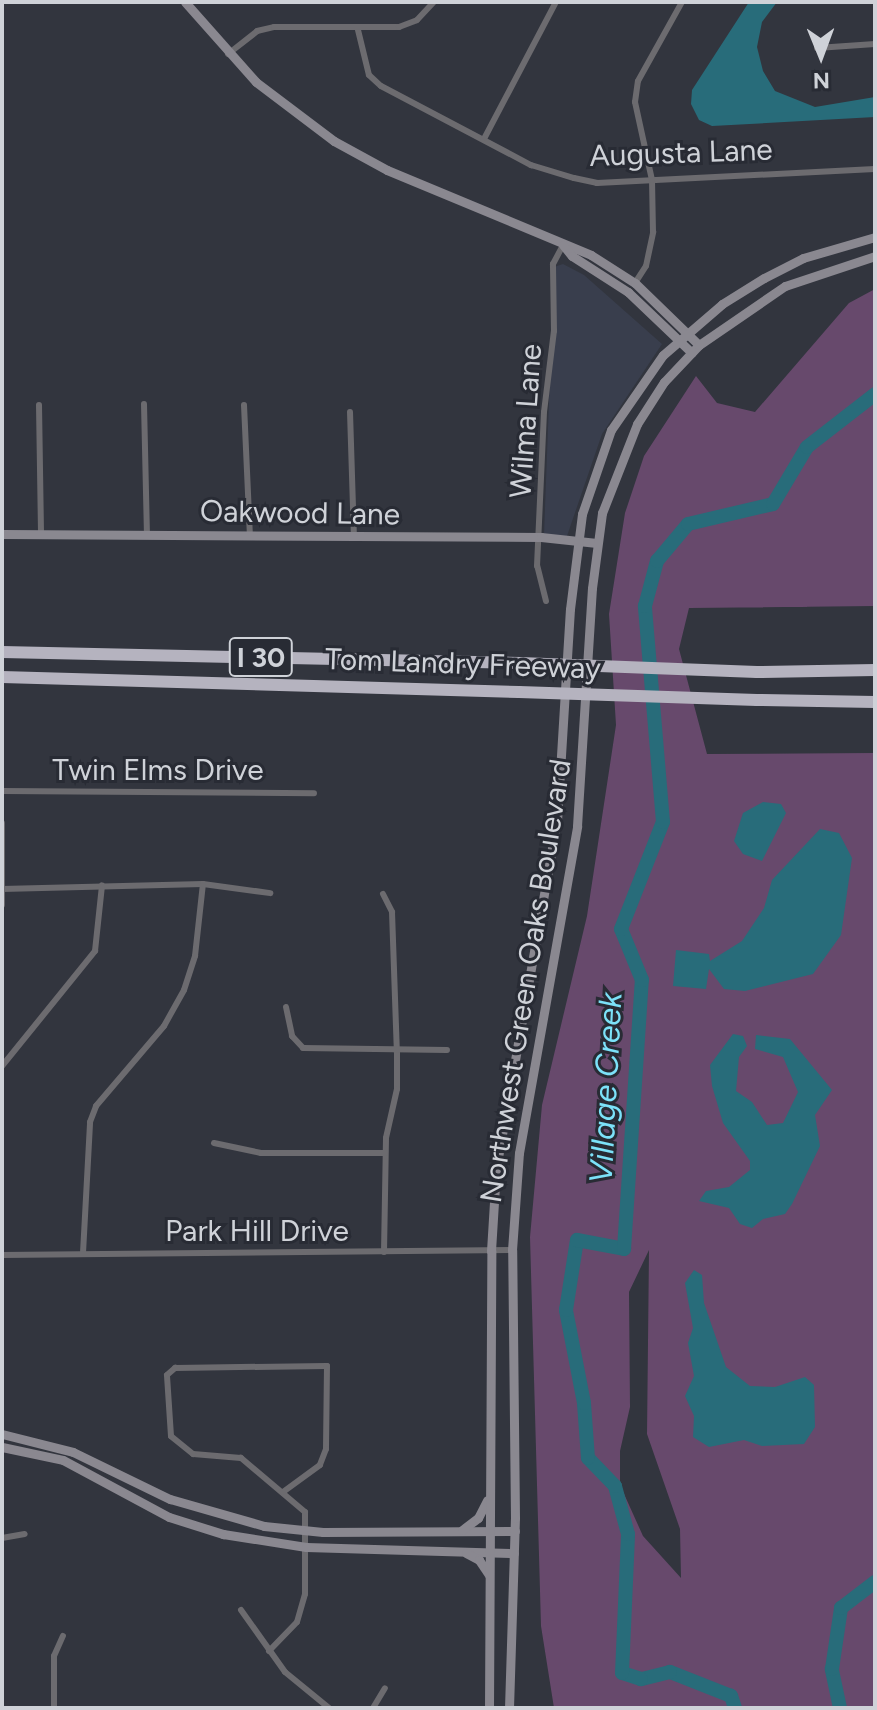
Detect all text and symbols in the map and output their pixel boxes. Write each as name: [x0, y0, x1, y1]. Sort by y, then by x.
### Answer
north arrow: [781, 16, 861, 96]
text: N: [813, 67, 830, 94]
street label: Augusta Lane: [589, 132, 773, 174]
street label: Wilma Lane: [503, 343, 549, 499]
street label: Oakwood Lane: [200, 493, 400, 533]
road number: I 30: [227, 633, 295, 681]
street label: Tom Landry Freeway: [324, 641, 602, 687]
street label: Twin Elms Drive: [52, 752, 264, 788]
street label: Northwest Green Oaks Boulevard: [473, 757, 579, 1205]
water label: Village Creek: [582, 991, 630, 1185]
street label: Park Hill Drive: [165, 1213, 349, 1249]

